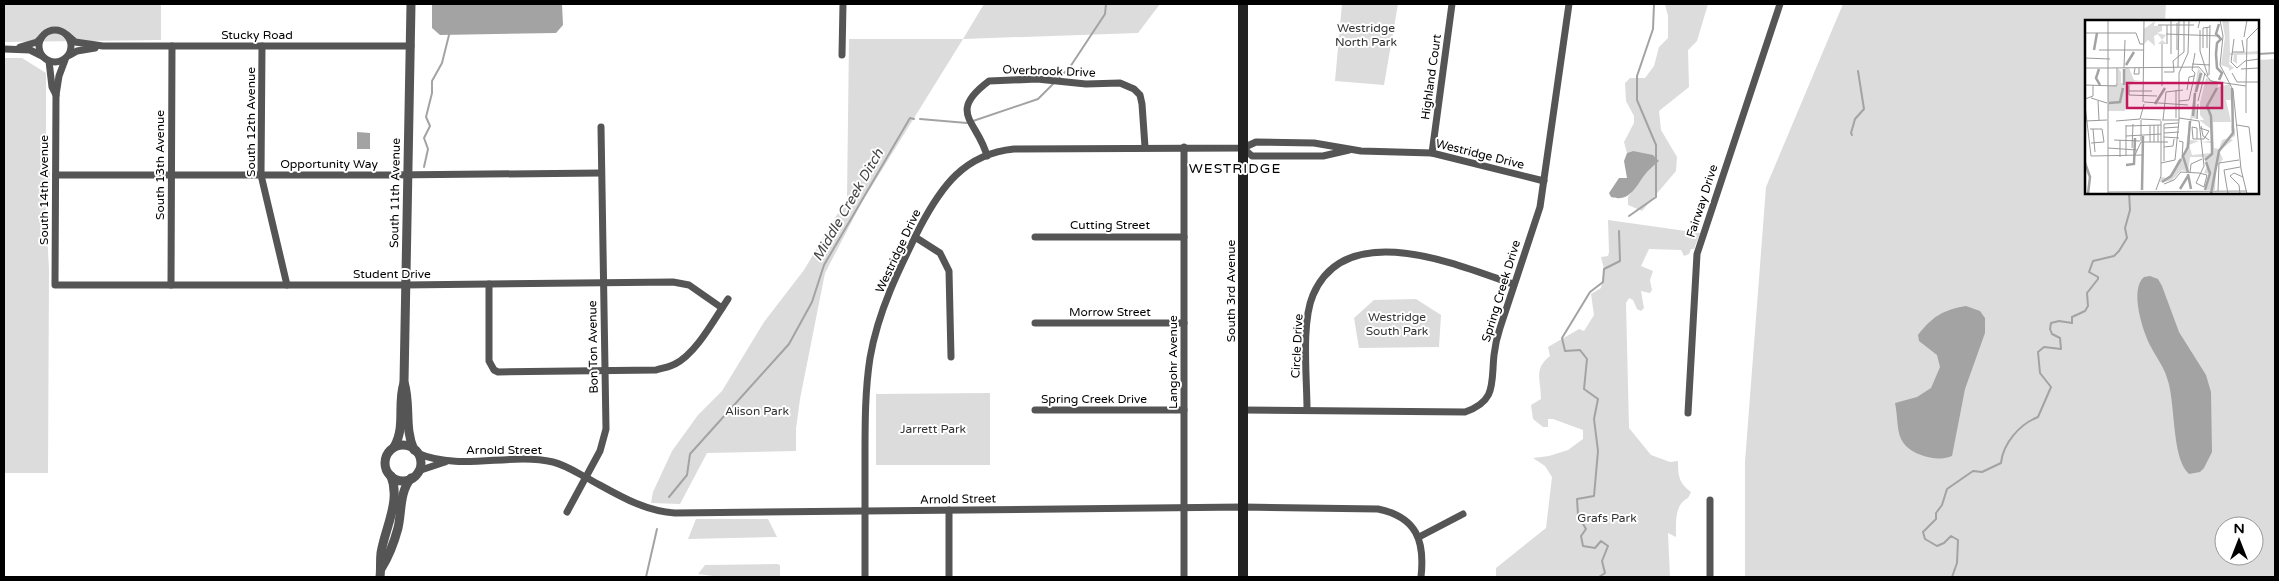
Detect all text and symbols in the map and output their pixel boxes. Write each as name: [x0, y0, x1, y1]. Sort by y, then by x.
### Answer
inset map: [2085, 20, 2259, 194]
park label: Westridge North Park: [1335, 21, 1397, 49]
street label: Stucky Road: [221, 28, 293, 42]
street label: Highland Court: [1418, 33, 1444, 121]
street label: Overbrook Drive: [1002, 62, 1096, 80]
street label: South 12th Avenue: [244, 67, 258, 177]
street label: South 13th Avenue: [153, 110, 167, 220]
street label: South 14th Avenue: [37, 135, 51, 245]
street label: Westridge Drive: [1434, 136, 1526, 172]
street label: South 11th Avenue: [387, 138, 403, 248]
water label: Middle Creek Ditch: [809, 146, 887, 264]
street label: Opportunity Way: [280, 157, 378, 171]
district label: WESTRIDGE: [1189, 160, 1281, 177]
street label: Fairway Drive: [1684, 163, 1720, 239]
street label: Westridge Drive: [872, 207, 924, 295]
street label: Cutting Street: [1070, 218, 1150, 232]
street label: Spring Creek Drive: [1479, 238, 1523, 344]
street label: South 3rd Avenue: [1224, 239, 1238, 342]
street label: Student Drive: [353, 267, 431, 281]
street label: Bon Ton Avenue: [585, 300, 601, 394]
street label: Morrow Street: [1069, 305, 1151, 319]
park label: Westridge South Park: [1366, 310, 1429, 338]
street label: Circle Drive: [1288, 313, 1306, 379]
street label: Langohr Avenue: [1166, 315, 1180, 409]
street label: Spring Creek Drive: [1041, 392, 1147, 406]
park label: Alison Park: [725, 404, 789, 418]
park label: Jarrett Park: [900, 422, 966, 436]
street label: Arnold Street: [466, 443, 542, 457]
street label: Arnold Street: [920, 491, 997, 507]
park label: Grafs Park: [1577, 511, 1637, 525]
north arrow: [2214, 516, 2264, 566]
text: N: [2233, 520, 2245, 537]

